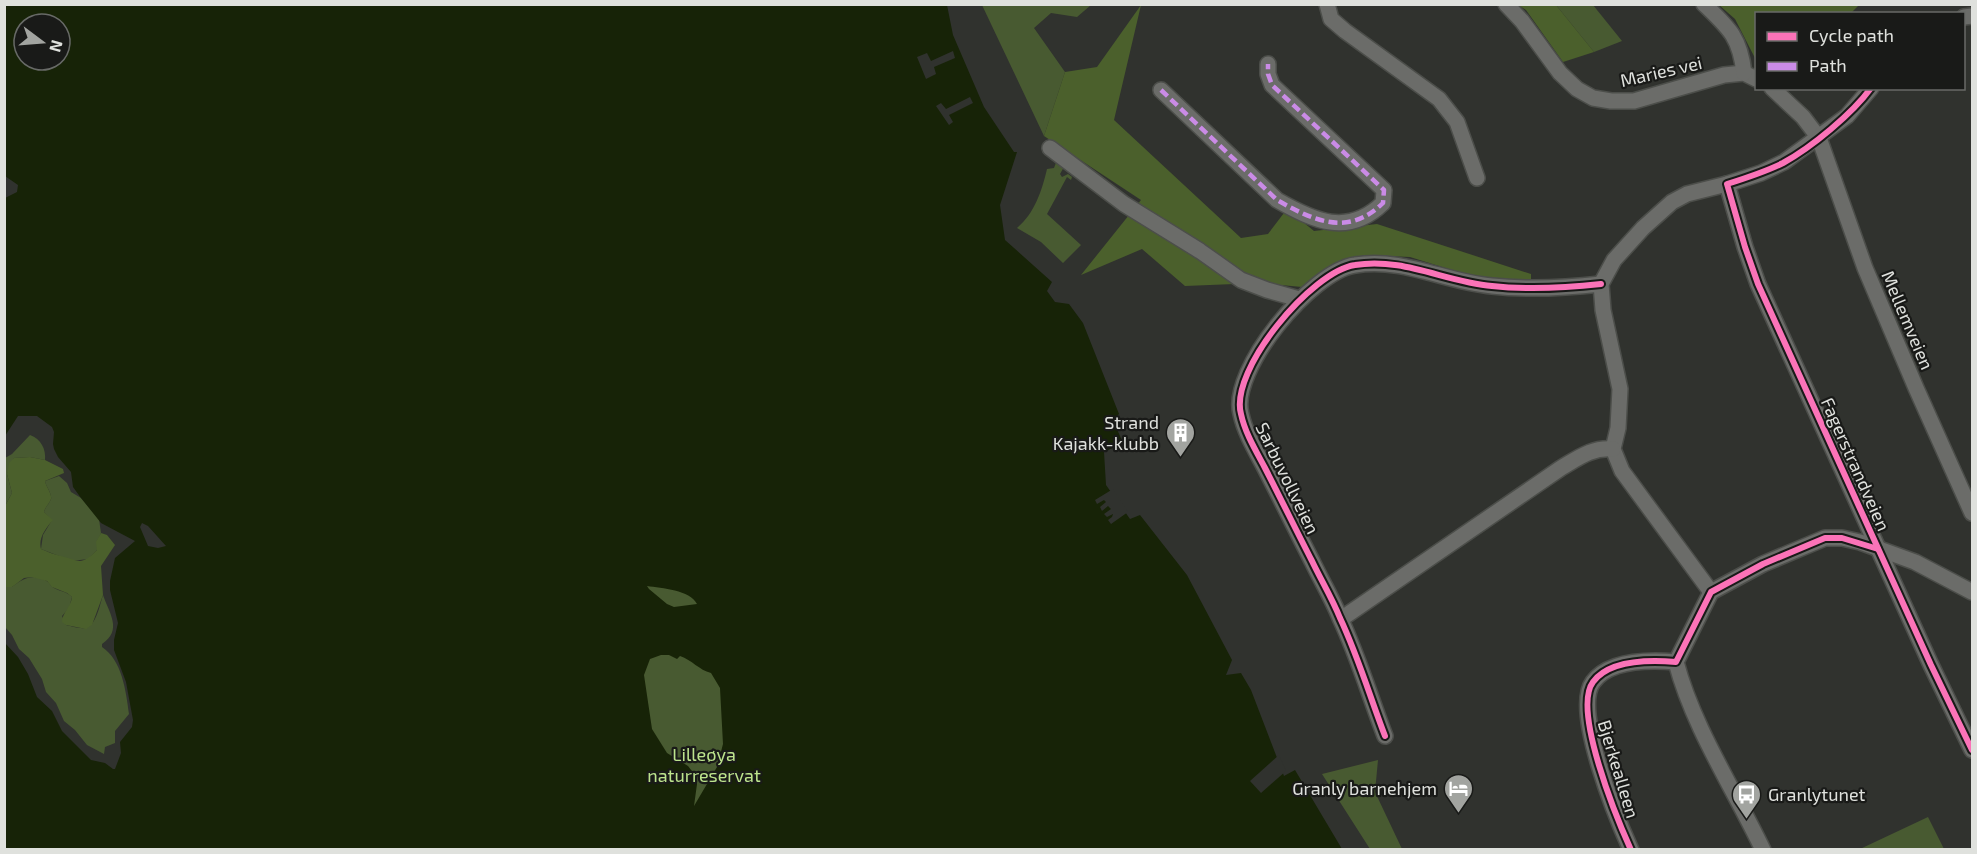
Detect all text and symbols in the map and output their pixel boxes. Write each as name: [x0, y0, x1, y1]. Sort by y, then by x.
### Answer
north arrow: [12, 12, 72, 72]
legend: [1755, 12, 1965, 90]
text: Cycle path: [1809, 24, 1894, 46]
text: N: [46, 38, 68, 54]
street label: Maries vei: [1618, 51, 1704, 91]
text: Path: [1809, 54, 1847, 76]
street label: Mellemveien: [1877, 267, 1939, 373]
street label: Fagerstrandveien: [1817, 394, 1895, 534]
place label: Strand Kajakk-klubb: [1053, 411, 1159, 454]
building icon: Strand Kajakk-klubb: [1164, 416, 1196, 458]
street label: Sarbuvollveien: [1252, 419, 1324, 537]
street label: Bjerkealleen: [1594, 717, 1644, 821]
park label: Lilleøya naturreservat: [647, 743, 761, 786]
hotel icon: Granly barnehjem: [1442, 772, 1474, 814]
place label: Granly barnehjem: [1292, 777, 1437, 799]
bus stop icon: Granlytunet: [1731, 778, 1763, 820]
place label: Granlytunet: [1768, 783, 1866, 805]

